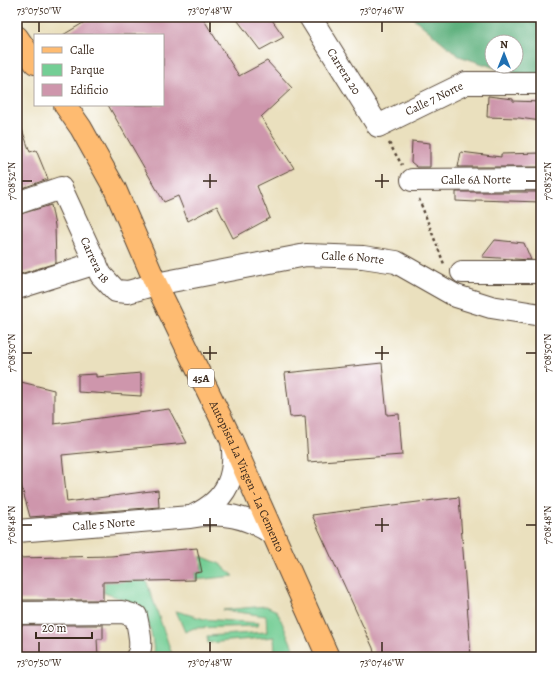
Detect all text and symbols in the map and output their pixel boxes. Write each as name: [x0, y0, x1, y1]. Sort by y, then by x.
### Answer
text: 73°07'50"W: [17, 4, 62, 17]
text: 73°07'48"W: [188, 4, 233, 17]
text: 73°07'46"W: [360, 4, 405, 17]
legend: [34, 34, 164, 106]
north arrow: [484, 34, 524, 74]
text: N: [500, 37, 508, 52]
text: Calle: [70, 42, 94, 58]
street label: Carrera 20: [323, 45, 364, 98]
text: Parque: [70, 62, 105, 78]
street label: Calle 7 Norte: [403, 78, 466, 119]
text: Edificio: [70, 82, 108, 98]
text: 7°08'52"N: [5, 162, 18, 200]
text: 7°08'52"N: [541, 162, 554, 200]
street label: Calle 6A Norte: [441, 171, 511, 188]
street label: Carrera 18: [77, 234, 113, 287]
street label: Calle 6 Norte: [321, 248, 385, 268]
text: 7°08'50"N: [5, 334, 18, 372]
text: 7°08'50"N: [541, 334, 554, 372]
road number: 45A: [188, 369, 214, 387]
street label: Autopista La Virgen - La Cemento: [205, 397, 288, 554]
text: 7°08'48"N: [5, 506, 18, 544]
text: 7°08'48"N: [541, 506, 554, 544]
street label: Calle 5 Norte: [72, 513, 136, 534]
scale bar: [36, 614, 92, 640]
text: 20 m: [42, 620, 66, 636]
text: 73°07'50"W: [17, 656, 62, 669]
text: 73°07'48"W: [188, 656, 233, 669]
text: 73°07'46"W: [360, 656, 405, 669]

